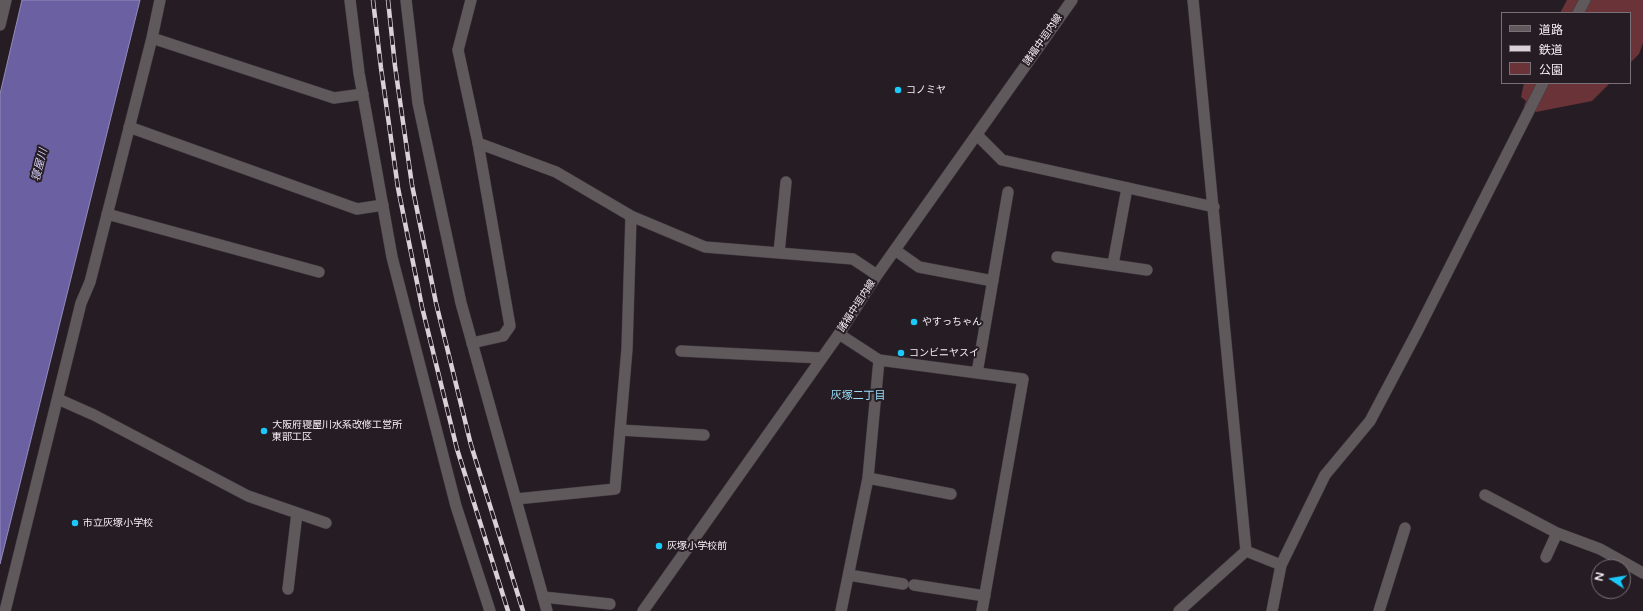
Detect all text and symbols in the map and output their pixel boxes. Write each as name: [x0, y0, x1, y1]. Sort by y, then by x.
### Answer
street label: 諸福中垣内線: [1021, 12, 1065, 68]
legend: [1501, 12, 1631, 84]
text: 道路: [1539, 23, 1563, 37]
text: 鉄道: [1539, 43, 1563, 57]
text: 公園: [1539, 63, 1563, 77]
place label: コノミヤ: [906, 84, 946, 96]
marker: コノミヤ: [893, 85, 903, 95]
water label: 寝屋川: [30, 147, 50, 183]
street label: 諸福中垣内線: [836, 278, 878, 334]
place label: やすっちゃん: [922, 316, 982, 328]
marker: やすっちゃん: [909, 317, 919, 327]
place label: コンビニヤスイ: [909, 347, 979, 359]
marker: コンビニヤスイ: [896, 348, 906, 358]
district label: 灰塚二丁目: [831, 389, 885, 403]
place label: 大阪府寝屋川水系改修工営所 東部工区: [272, 419, 402, 442]
marker: 大阪府寝屋川水系改修工営所 東部工区: [259, 426, 269, 436]
place label: 市立灰塚小学校: [83, 517, 153, 529]
marker: 市立灰塚小学校: [70, 518, 80, 528]
place label: 灰塚小学校前: [667, 540, 727, 552]
marker: 灰塚小学校前: [654, 541, 664, 551]
north arrow: [1591, 559, 1631, 599]
text: N: [1592, 571, 1607, 582]

